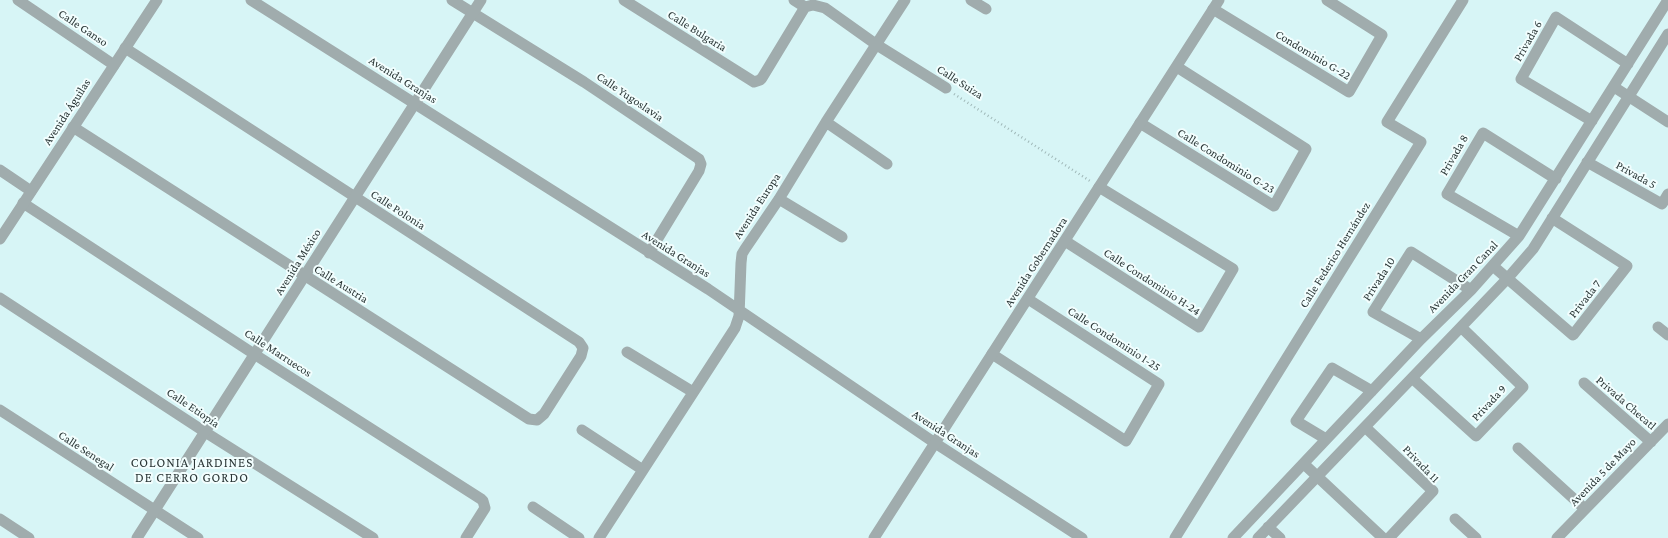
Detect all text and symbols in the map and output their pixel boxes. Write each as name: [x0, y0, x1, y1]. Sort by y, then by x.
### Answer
street label: Calle Ganso: [55, 6, 111, 50]
street label: Calle Bulgaria: [665, 7, 729, 55]
street label: Privada 6: [1511, 18, 1545, 64]
street label: Condominio G-22: [1273, 27, 1353, 83]
street label: Avenida Granjas: [366, 53, 440, 107]
street label: Calle Suiza: [934, 62, 986, 102]
street label: Calle Yugoslavia: [594, 69, 666, 125]
street label: Avenida Águilas: [40, 76, 94, 148]
street label: Calle Condominio G-23: [1175, 125, 1277, 197]
street label: Privada 8: [1437, 132, 1471, 178]
street label: Privada 5: [1613, 158, 1659, 192]
street label: Avenida Europa: [730, 170, 784, 242]
street label: Calle Polonia: [368, 187, 428, 233]
street label: Calle Federico Hernández: [1297, 199, 1373, 311]
street label: Avenida Gobernadora: [1002, 214, 1070, 310]
street label: Avenida México: [272, 226, 324, 298]
street label: Avenida Granjas: [639, 227, 713, 281]
street label: Avenida Gran Canal: [1425, 238, 1501, 316]
street label: Calle Condominio H-24: [1101, 245, 1203, 319]
street label: Privada 10: [1360, 254, 1398, 304]
street label: Calle Austria: [311, 262, 371, 306]
street label: Privada 7: [1566, 277, 1604, 321]
street label: Calle Condominio I-25: [1065, 304, 1163, 374]
street label: Calle Marruecos: [242, 326, 314, 380]
street label: Privada Checatl: [1593, 373, 1659, 433]
street label: Privada 9: [1469, 382, 1509, 424]
street label: Calle Etiopía: [164, 385, 222, 431]
street label: Avenida Granjas: [909, 407, 983, 461]
street label: Calle Senegal: [55, 428, 117, 474]
street label: Avenida 5 de Mayo: [1567, 435, 1639, 509]
street label: Privada 11: [1400, 442, 1442, 486]
district label: COLONIA JARDINES DE CERRO GORDO: [131, 455, 253, 486]

